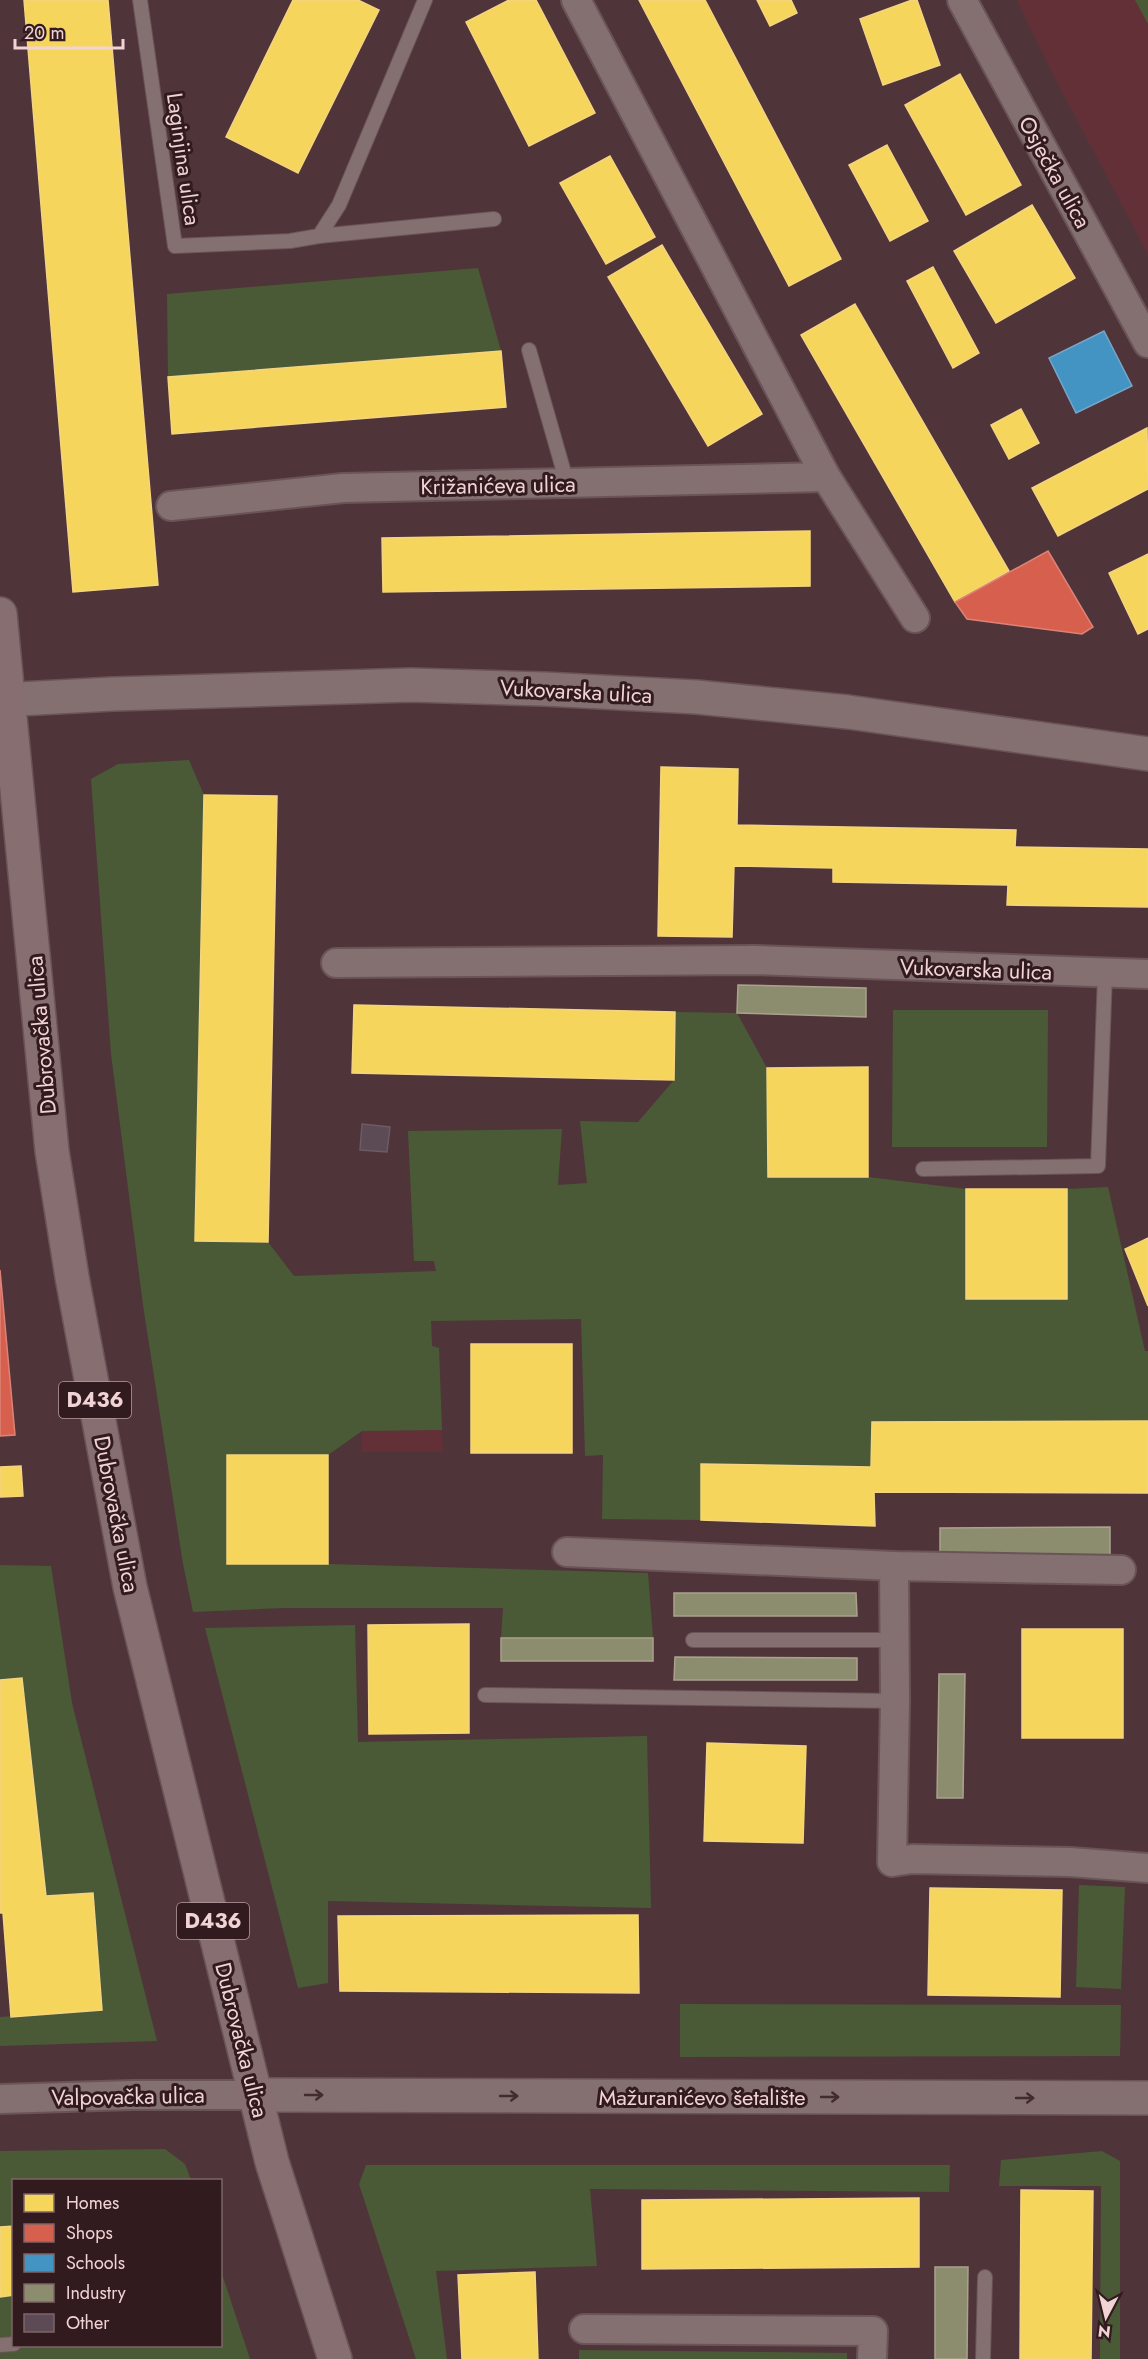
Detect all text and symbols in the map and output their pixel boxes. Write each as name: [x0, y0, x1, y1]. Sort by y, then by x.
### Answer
scale bar: [15, 12, 123, 50]
text: 20 m: [24, 20, 64, 46]
street label: Laginjina ulica: [159, 91, 209, 227]
street label: Osječka ulica: [1011, 110, 1099, 234]
street label: Križanićeva ulica: [420, 468, 576, 502]
street label: Vukovarska ulica: [499, 671, 653, 711]
street label: Vukovarska ulica: [899, 950, 1053, 988]
street label: Dubrovačka ulica: [18, 954, 64, 1116]
road number: D436: [59, 1382, 131, 1418]
street label: Dubrovačka ulica: [86, 1433, 148, 1595]
road number: D436: [177, 1903, 249, 1939]
street label: Dubrovačka ulica: [207, 1959, 277, 2121]
street label: Valpovačka ulica: [51, 2079, 205, 2113]
street label: Mažuranićevo šetalište: [598, 2081, 806, 2113]
one-way arrow: [304, 2089, 324, 2101]
one-way arrow: [499, 2090, 519, 2102]
one-way arrow: [820, 2091, 840, 2103]
one-way arrow: [1015, 2092, 1035, 2104]
legend: [12, 2179, 222, 2347]
text: Homes: [66, 2190, 119, 2216]
text: Shops: [66, 2220, 113, 2246]
text: Schools: [66, 2250, 125, 2276]
text: Industry: [66, 2280, 126, 2306]
north arrow: [1076, 2287, 1136, 2347]
text: Other: [66, 2310, 110, 2336]
text: N: [1097, 2319, 1112, 2344]

